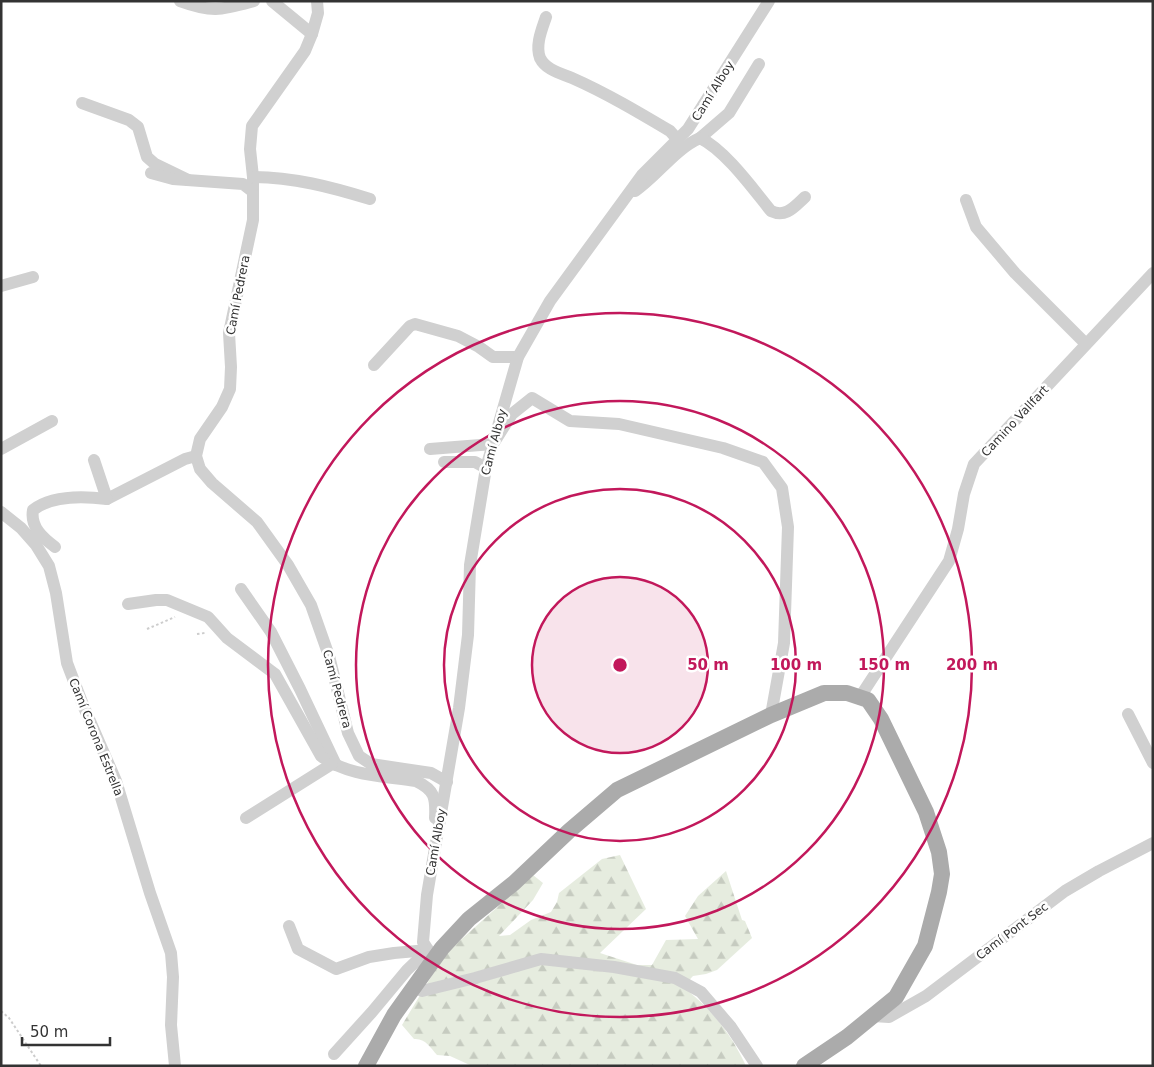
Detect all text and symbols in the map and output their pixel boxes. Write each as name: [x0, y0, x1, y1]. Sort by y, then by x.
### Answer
street label: Camí Alboy: [689, 58, 737, 124]
street label: Camí Pedrera: [223, 254, 253, 336]
street label: Camino Vallfart: [978, 382, 1052, 459]
street label: Camí Alboy: [478, 407, 510, 477]
street label: Camí Pedrera: [320, 648, 354, 730]
centre of rings: [611, 656, 629, 674]
text: 50 m: [687, 656, 729, 674]
text: 100 m: [770, 656, 822, 674]
text: 150 m: [858, 656, 910, 674]
text: 200 m: [946, 656, 998, 674]
street label: Camí Corona Estrella: [66, 676, 126, 798]
street label: Camí Alboy: [423, 807, 449, 877]
street label: Camí Pont Sec: [973, 899, 1051, 963]
scale bar: [22, 1014, 110, 1046]
text: 50 m: [30, 1023, 68, 1041]

